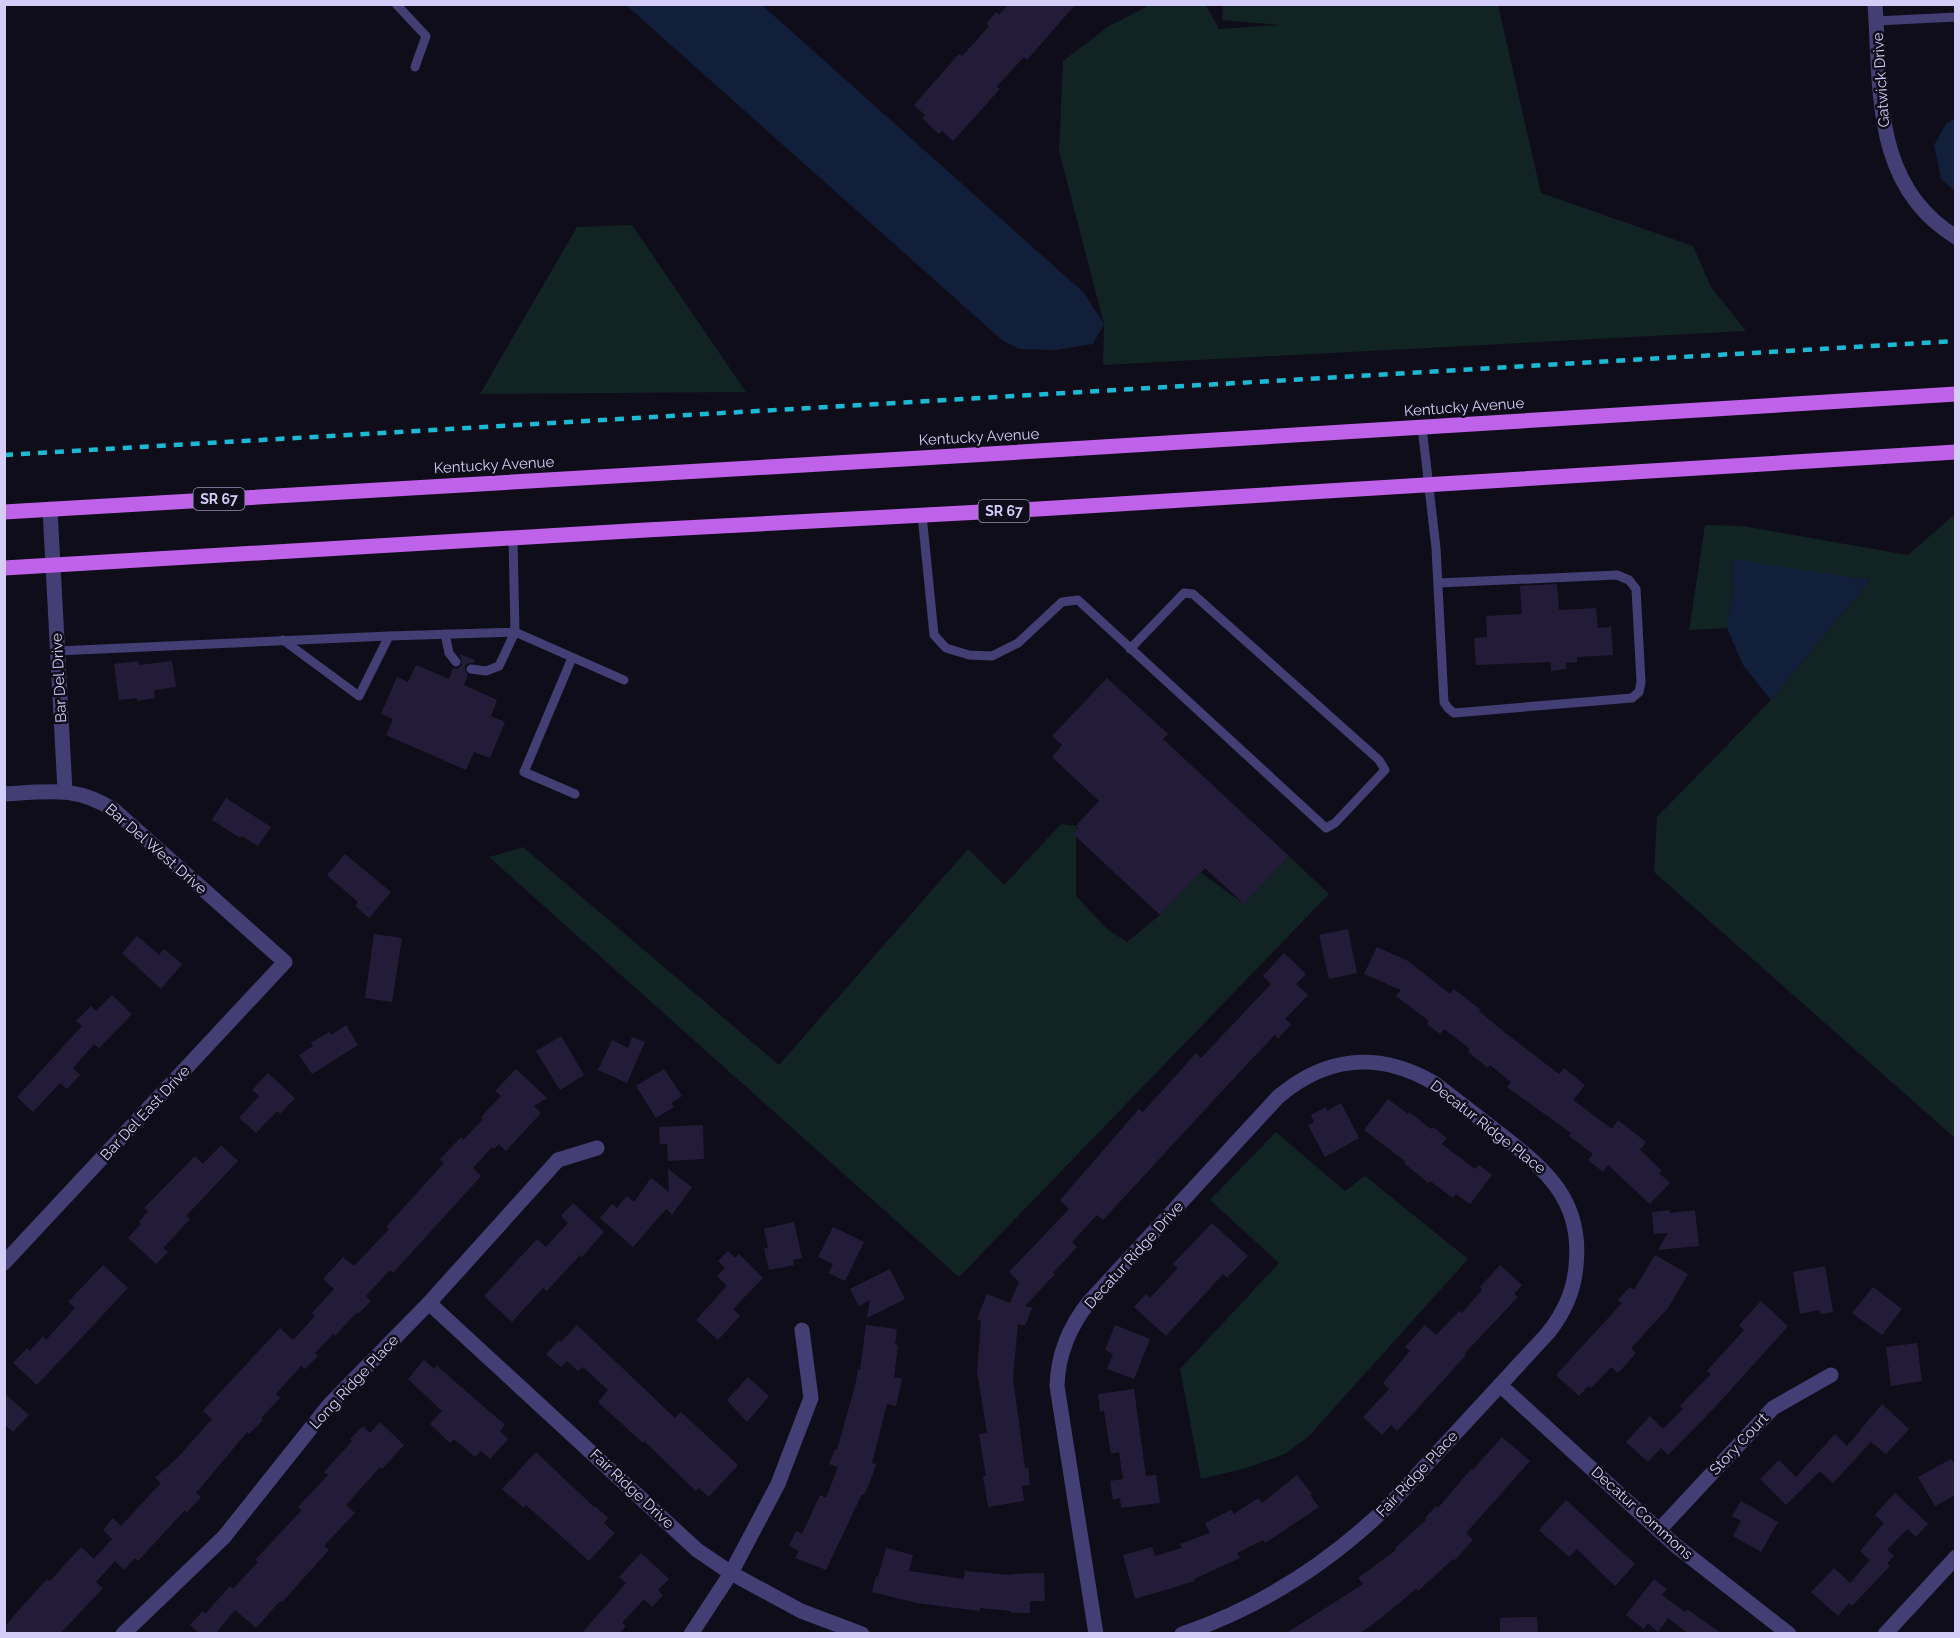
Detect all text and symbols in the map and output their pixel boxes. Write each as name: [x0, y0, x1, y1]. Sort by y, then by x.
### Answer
street label: Gatwick Drive: [1869, 32, 1893, 128]
street label: Kentucky Avenue: [1403, 394, 1525, 420]
street label: Kentucky Avenue: [918, 425, 1040, 449]
street label: Kentucky Avenue: [433, 453, 555, 477]
road number: SR 67: [194, 488, 244, 510]
road number: SR 67: [978, 500, 1030, 522]
street label: Bar Del Drive: [48, 633, 70, 723]
street label: Bar Del West Drive: [102, 800, 211, 898]
street label: Bar Del East Drive: [96, 1062, 194, 1164]
street label: Decatur Ridge Place: [1427, 1076, 1549, 1178]
street label: Decatur Ridge Drive: [1081, 1197, 1187, 1313]
street label: Long Ridge Place: [306, 1331, 402, 1433]
street label: Story Court: [1706, 1409, 1772, 1479]
street label: Fair Ridge Place: [1373, 1427, 1461, 1521]
street label: Fair Ridge Drive: [586, 1446, 678, 1533]
street label: Decatur Commons: [1588, 1463, 1696, 1563]

